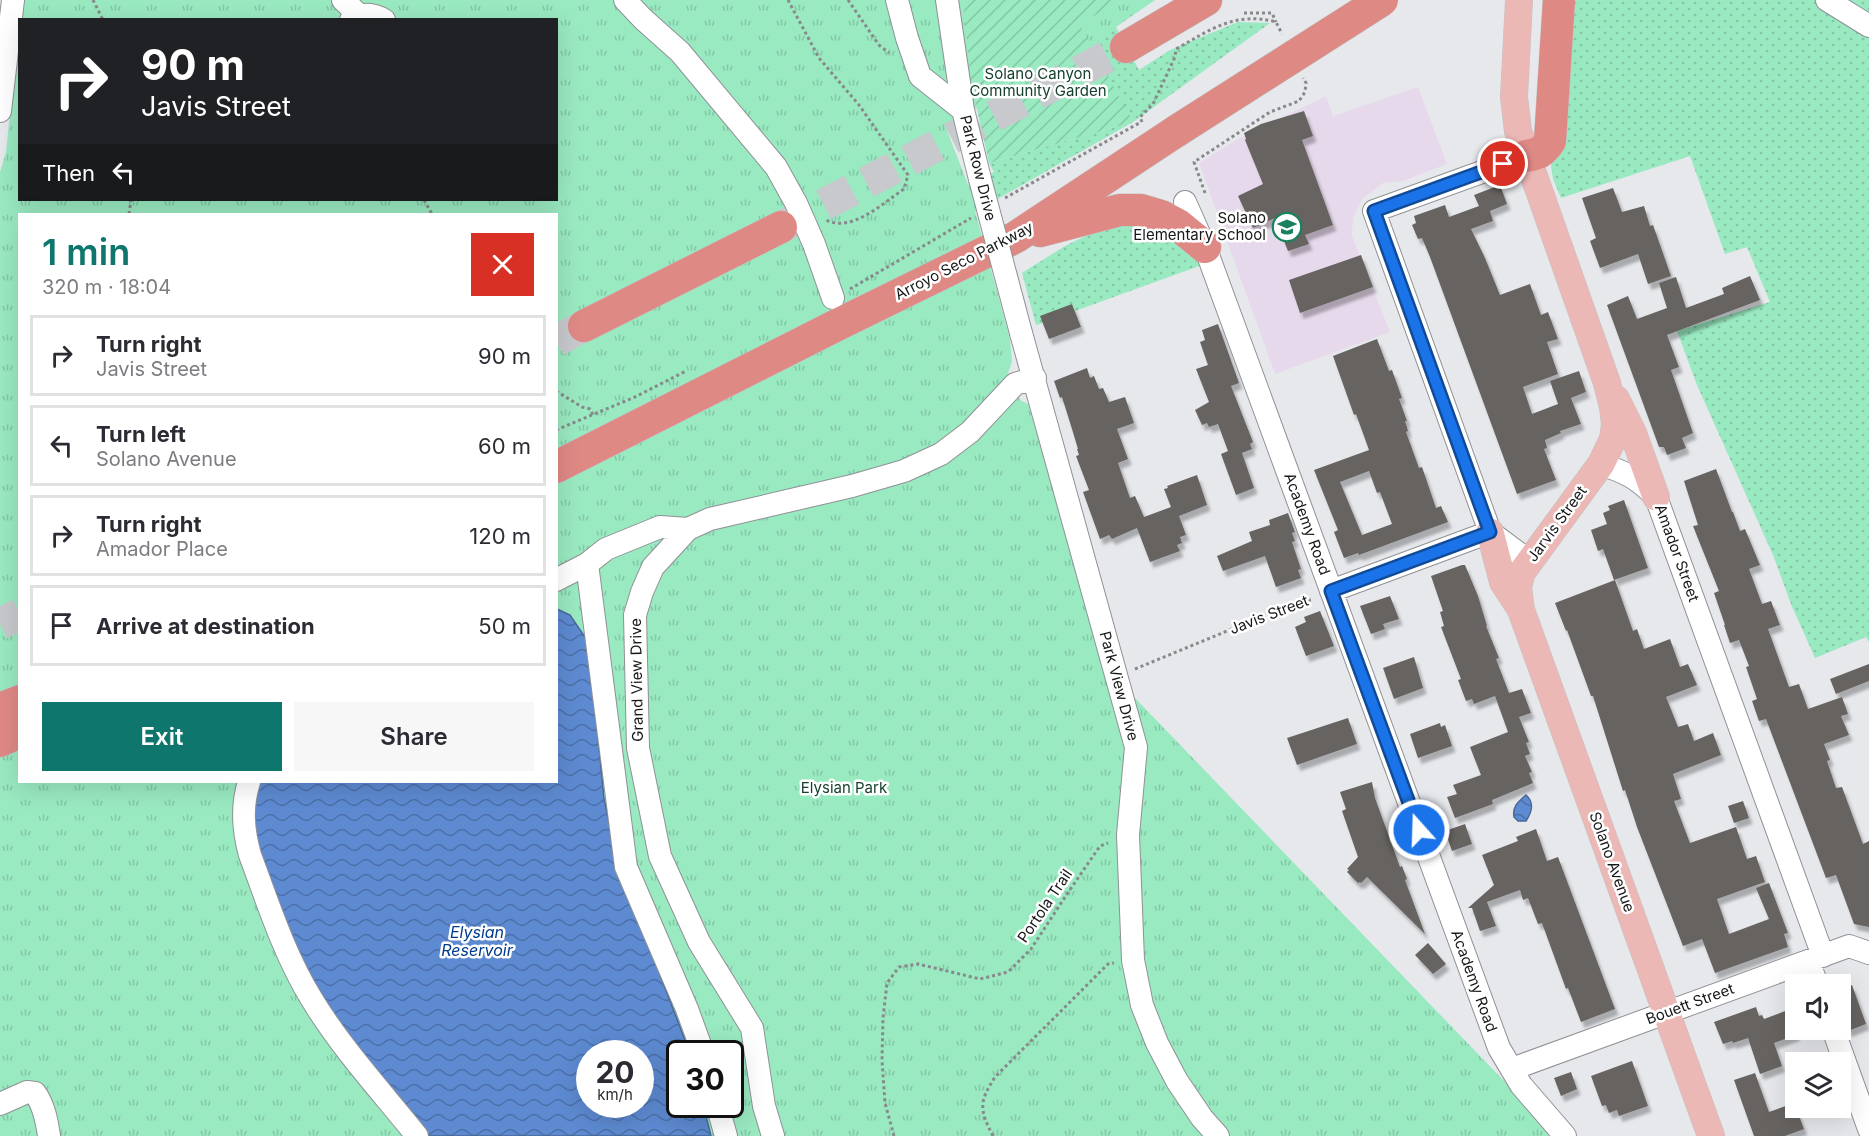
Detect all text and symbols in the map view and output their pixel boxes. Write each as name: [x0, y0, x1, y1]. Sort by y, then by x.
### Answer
text: 90 m: [141, 39, 245, 90]
icon: right: [42, 42, 120, 120]
park label: Solano Canyon Community Garden: [969, 64, 1107, 100]
text: Javis Street: [141, 90, 291, 123]
street label: Park Row Drive: [956, 113, 1001, 223]
pin: [1477, 138, 1528, 189]
icon: arrive: [1486, 147, 1519, 180]
icon: left: [107, 156, 140, 189]
text: Then: [42, 160, 95, 186]
place label: Solano Elementary School: [1133, 208, 1266, 244]
school or university icon: Solano Elementary School: [1271, 211, 1303, 243]
street label: Arroyo Seco Parkway: [891, 217, 1037, 304]
text: 1 min: [42, 230, 130, 274]
button: close: [471, 233, 534, 296]
text: 320 m · 18:04: [42, 275, 171, 299]
text: Turn right: [96, 331, 202, 357]
icon: right: [45, 339, 78, 372]
text: 90 m: [478, 343, 531, 369]
text: Javis Street: [96, 357, 207, 381]
text: Turn left: [96, 421, 186, 447]
icon: left: [45, 429, 78, 462]
text: 60 m: [478, 433, 531, 459]
text: Solano Avenue: [96, 447, 237, 471]
street label: Academy Road: [1280, 470, 1335, 577]
street label: Jarvis Street: [1523, 482, 1591, 565]
street label: Amador Street: [1651, 502, 1704, 604]
text: Turn right: [96, 511, 202, 537]
icon: right: [45, 519, 78, 552]
text: 120 m: [469, 523, 531, 549]
text: Amador Place: [96, 537, 228, 561]
street label: Javis Street: [1227, 591, 1311, 638]
icon: arrive: [45, 609, 78, 642]
text: Arrive at destination: [96, 613, 315, 639]
text: 50 m: [478, 613, 531, 639]
street label: Grand View Drive: [626, 618, 647, 742]
street label: Park View Drive: [1096, 629, 1143, 743]
button: Exit: [42, 702, 282, 771]
button: Share: [294, 702, 534, 771]
park label: Elysian Park: [801, 778, 888, 797]
position arrow: [1387, 798, 1451, 862]
street label: Solano Avenue: [1586, 809, 1639, 915]
street label: Portola Trail: [1013, 865, 1076, 946]
water label: Elysian Reservoir: [441, 922, 514, 960]
street label: Academy Road: [1447, 927, 1502, 1034]
map controls: [1785, 974, 1851, 1118]
button: sound: [1785, 974, 1851, 1040]
street label: Bouett Street: [1643, 979, 1737, 1028]
speed limit sign: 30: [666, 1040, 744, 1118]
button: layers: [1785, 1052, 1851, 1118]
text: 20: [595, 1054, 635, 1090]
text: km/h: [597, 1085, 633, 1104]

